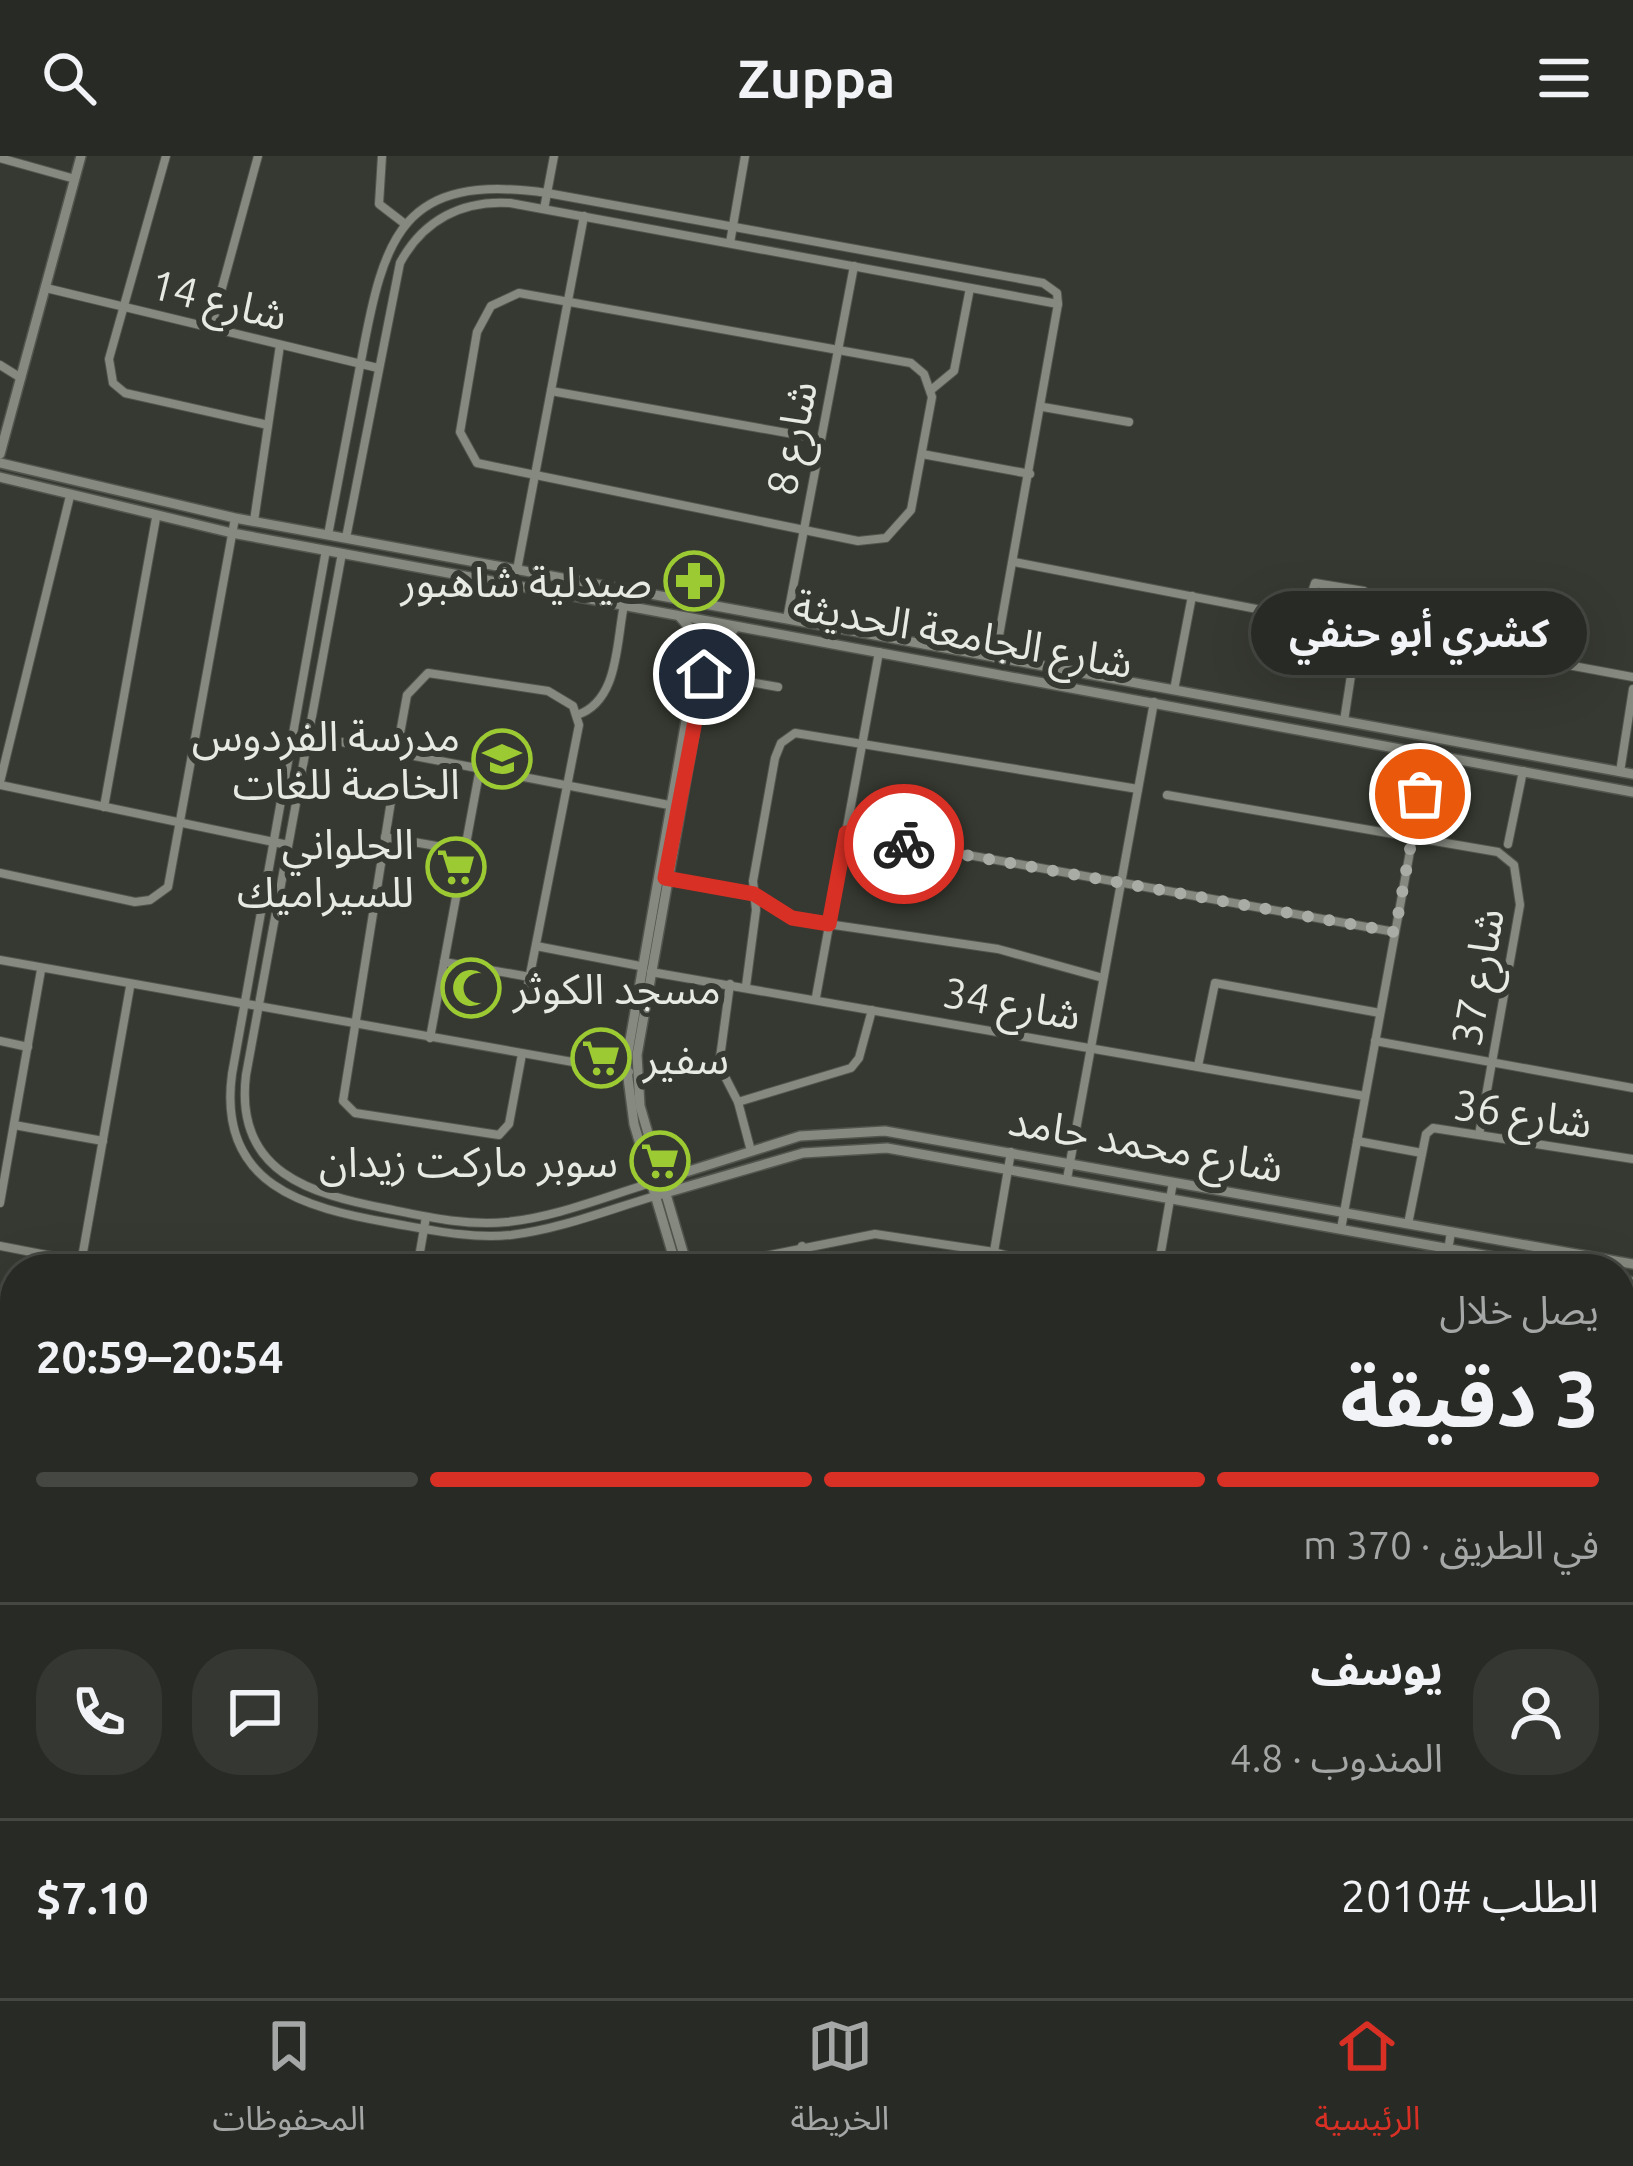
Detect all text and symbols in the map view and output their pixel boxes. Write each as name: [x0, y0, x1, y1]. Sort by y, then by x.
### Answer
icon: search: [36, 45, 102, 111]
icon: menu: [1531, 45, 1597, 111]
text: Zuppa: [738, 48, 895, 108]
street label: شارع 14: [144, 259, 292, 347]
street label: شارع 8: [757, 377, 834, 501]
pharmacy icon: صيدلية شاهبور: [663, 550, 725, 612]
place label: صيدلية شاهبور: [399, 558, 652, 607]
street label: شارع الجامعة الحديثة: [788, 580, 1136, 695]
callout: كشري أبو حنفي: [1252, 590, 1588, 674]
text: كشري أبو حنفي: [1289, 611, 1549, 654]
pin: [653, 623, 755, 725]
icon: home: [671, 641, 737, 707]
place label: مدرسة الفردوس الخاصة للغات: [192, 712, 460, 807]
school or university icon: مدرسة الفردوس الخاصة للغات: [471, 728, 533, 790]
pin: [1369, 743, 1471, 845]
icon: bag: [1387, 761, 1453, 827]
courier: [844, 784, 964, 904]
icon: bike: [871, 811, 937, 877]
place label: الحلواني للسيراميك: [237, 820, 414, 917]
supermarket icon: الحلواني للسيراميك: [425, 836, 487, 898]
street label: شارع 37: [1442, 905, 1521, 1051]
mosque icon: مسجد الكوثر: [440, 957, 502, 1019]
place label: مسجد الكوثر: [511, 965, 721, 1014]
street label: شارع 34: [938, 968, 1084, 1047]
supermarket icon: سفير: [570, 1027, 632, 1089]
place label: سفير: [641, 1035, 729, 1084]
street label: شارع 36: [1450, 1080, 1595, 1155]
street label: شارع محمد حامد: [1004, 1096, 1287, 1199]
supermarket icon: سوبر ماركت زيدان: [629, 1130, 691, 1192]
place label: سوبر ماركت زيدان: [319, 1138, 618, 1187]
text: يصل خلال: [1439, 1288, 1599, 1331]
text: 20:54–20:59: [36, 1331, 284, 1382]
text: 3 دقيقة: [1340, 1354, 1599, 1442]
text: في الطريق · 370 m: [1303, 1523, 1599, 1566]
text: يوسف: [1310, 1643, 1443, 1694]
button: phone: [36, 1649, 162, 1775]
button: chat: [192, 1649, 318, 1775]
button: person: [1473, 1649, 1599, 1775]
text: المندوب · 4.8: [1230, 1736, 1443, 1779]
text: الطلب #2010: [1341, 1870, 1599, 1921]
text: $7.10: [36, 1872, 149, 1923]
tab: المحفوظات: [212, 2013, 366, 2154]
tab: الخريطة: [791, 2013, 889, 2154]
tab: الرئيسية: [1314, 2013, 1421, 2154]

